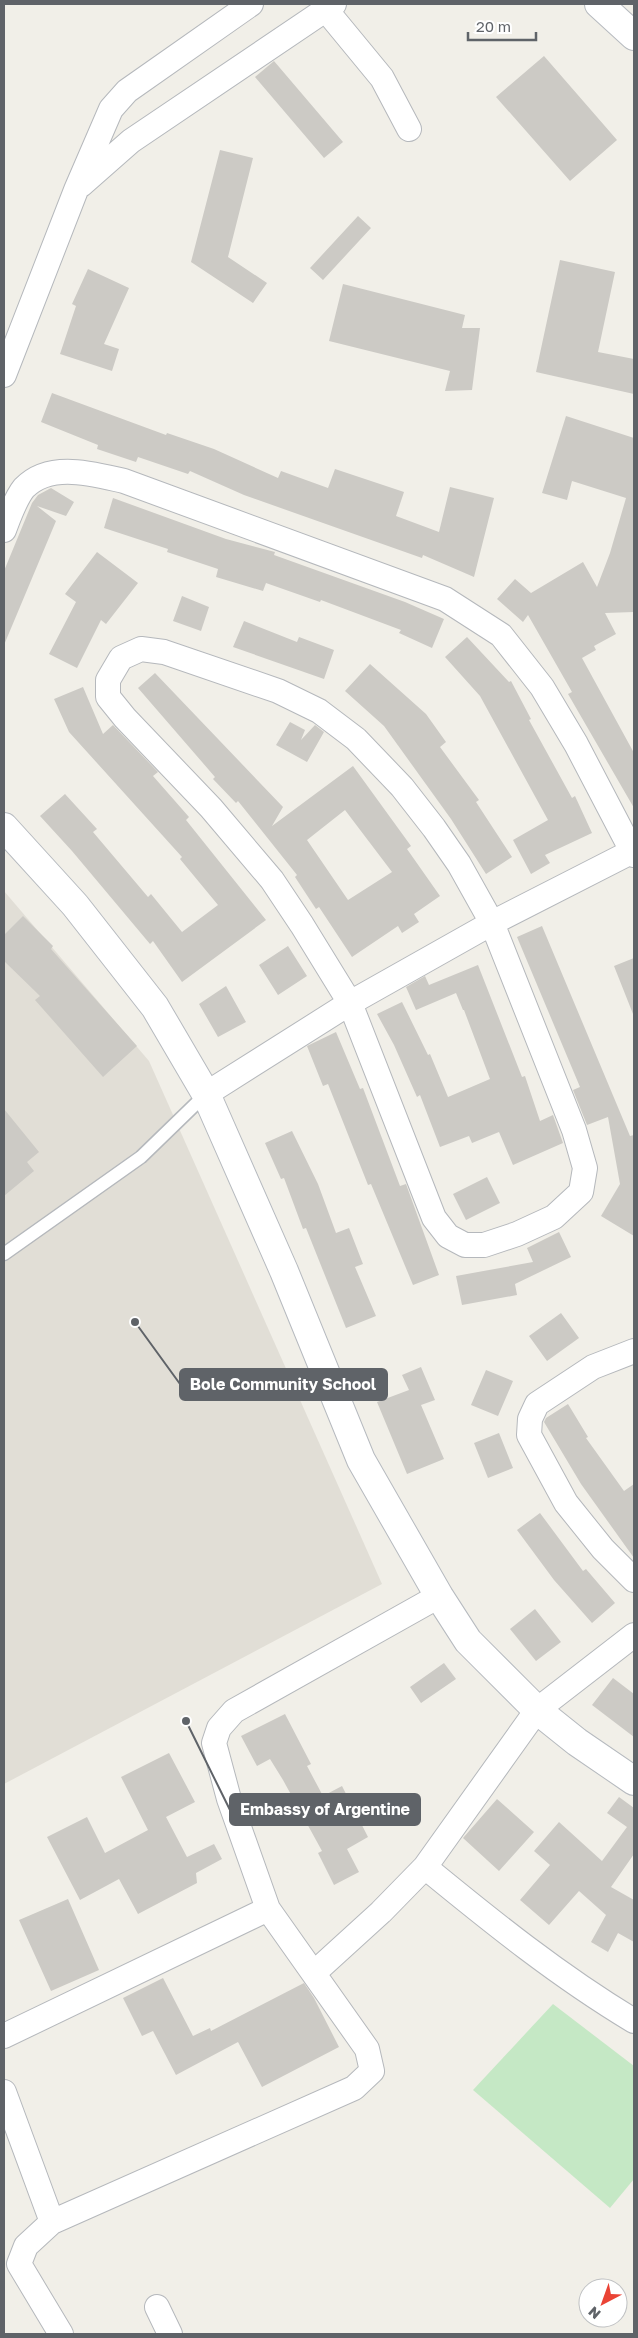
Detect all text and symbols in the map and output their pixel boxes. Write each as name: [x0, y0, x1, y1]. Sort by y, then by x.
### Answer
scale bar: [468, 10, 536, 42]
text: 20 m: [476, 17, 511, 35]
callout: Bole Community School: [180, 1369, 387, 1400]
text: Bole Community School: [190, 1374, 377, 1394]
callout: Embassy of Argentine: [230, 1794, 420, 1825]
text: Embassy of Argentine: [240, 1799, 410, 1819]
north arrow: [578, 2278, 628, 2328]
text: N: [585, 2303, 604, 2323]

